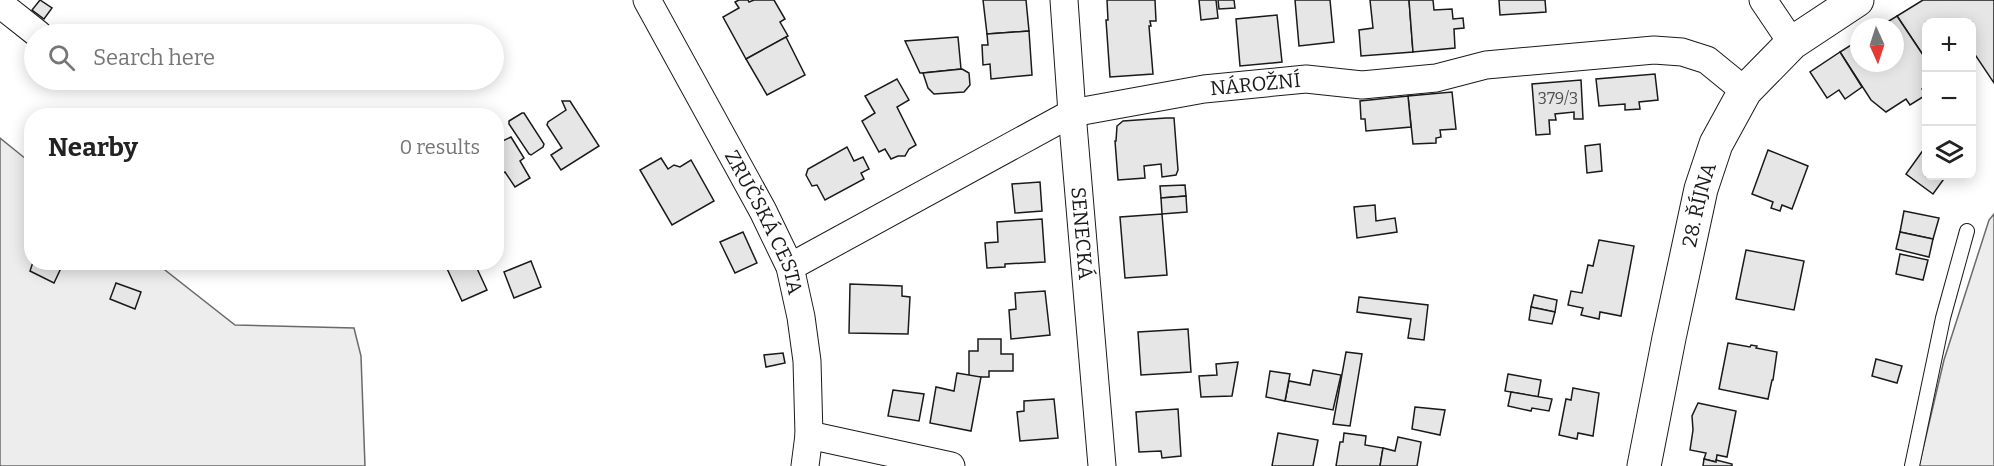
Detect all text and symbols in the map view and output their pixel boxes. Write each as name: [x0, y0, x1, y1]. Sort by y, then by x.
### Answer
north arrow: [1850, 18, 1904, 72]
map controls: [1922, 18, 1976, 180]
button: +: [1922, 18, 1976, 72]
search box: [24, 24, 504, 90]
icon: search: [45, 41, 78, 74]
text: Search here: [93, 44, 215, 71]
street label: NÁROŽNÍ: [1209, 68, 1302, 100]
button: −: [1922, 72, 1976, 126]
house number: 379/3: [1538, 89, 1578, 108]
button: layers: [1922, 126, 1976, 180]
text: Nearby: [48, 132, 138, 163]
text: 0 results: [400, 135, 480, 159]
street label: ZRUČSKÁ CESTA: [720, 146, 808, 298]
street label: 28. ŘÍJNA: [1677, 158, 1721, 249]
street label: SENECKÁ: [1066, 186, 1098, 281]

